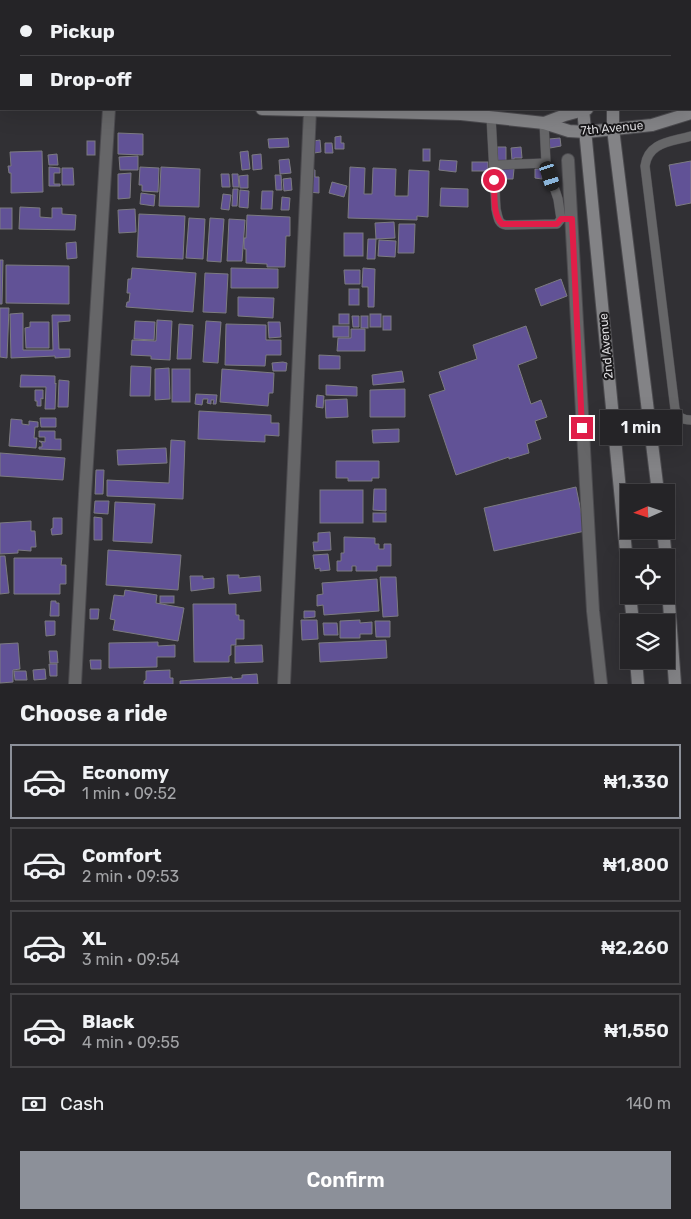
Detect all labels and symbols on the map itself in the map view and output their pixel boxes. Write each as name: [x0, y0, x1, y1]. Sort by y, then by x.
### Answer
street label: 7th Avenue: [580, 118, 644, 138]
car: [538, 159, 561, 193]
route start: [483, 169, 505, 191]
street label: 2nd Avenue: [596, 312, 616, 380]
callout: 1 min: [600, 410, 682, 446]
route end: [571, 417, 593, 439]
north arrow: [620, 484, 675, 539]

